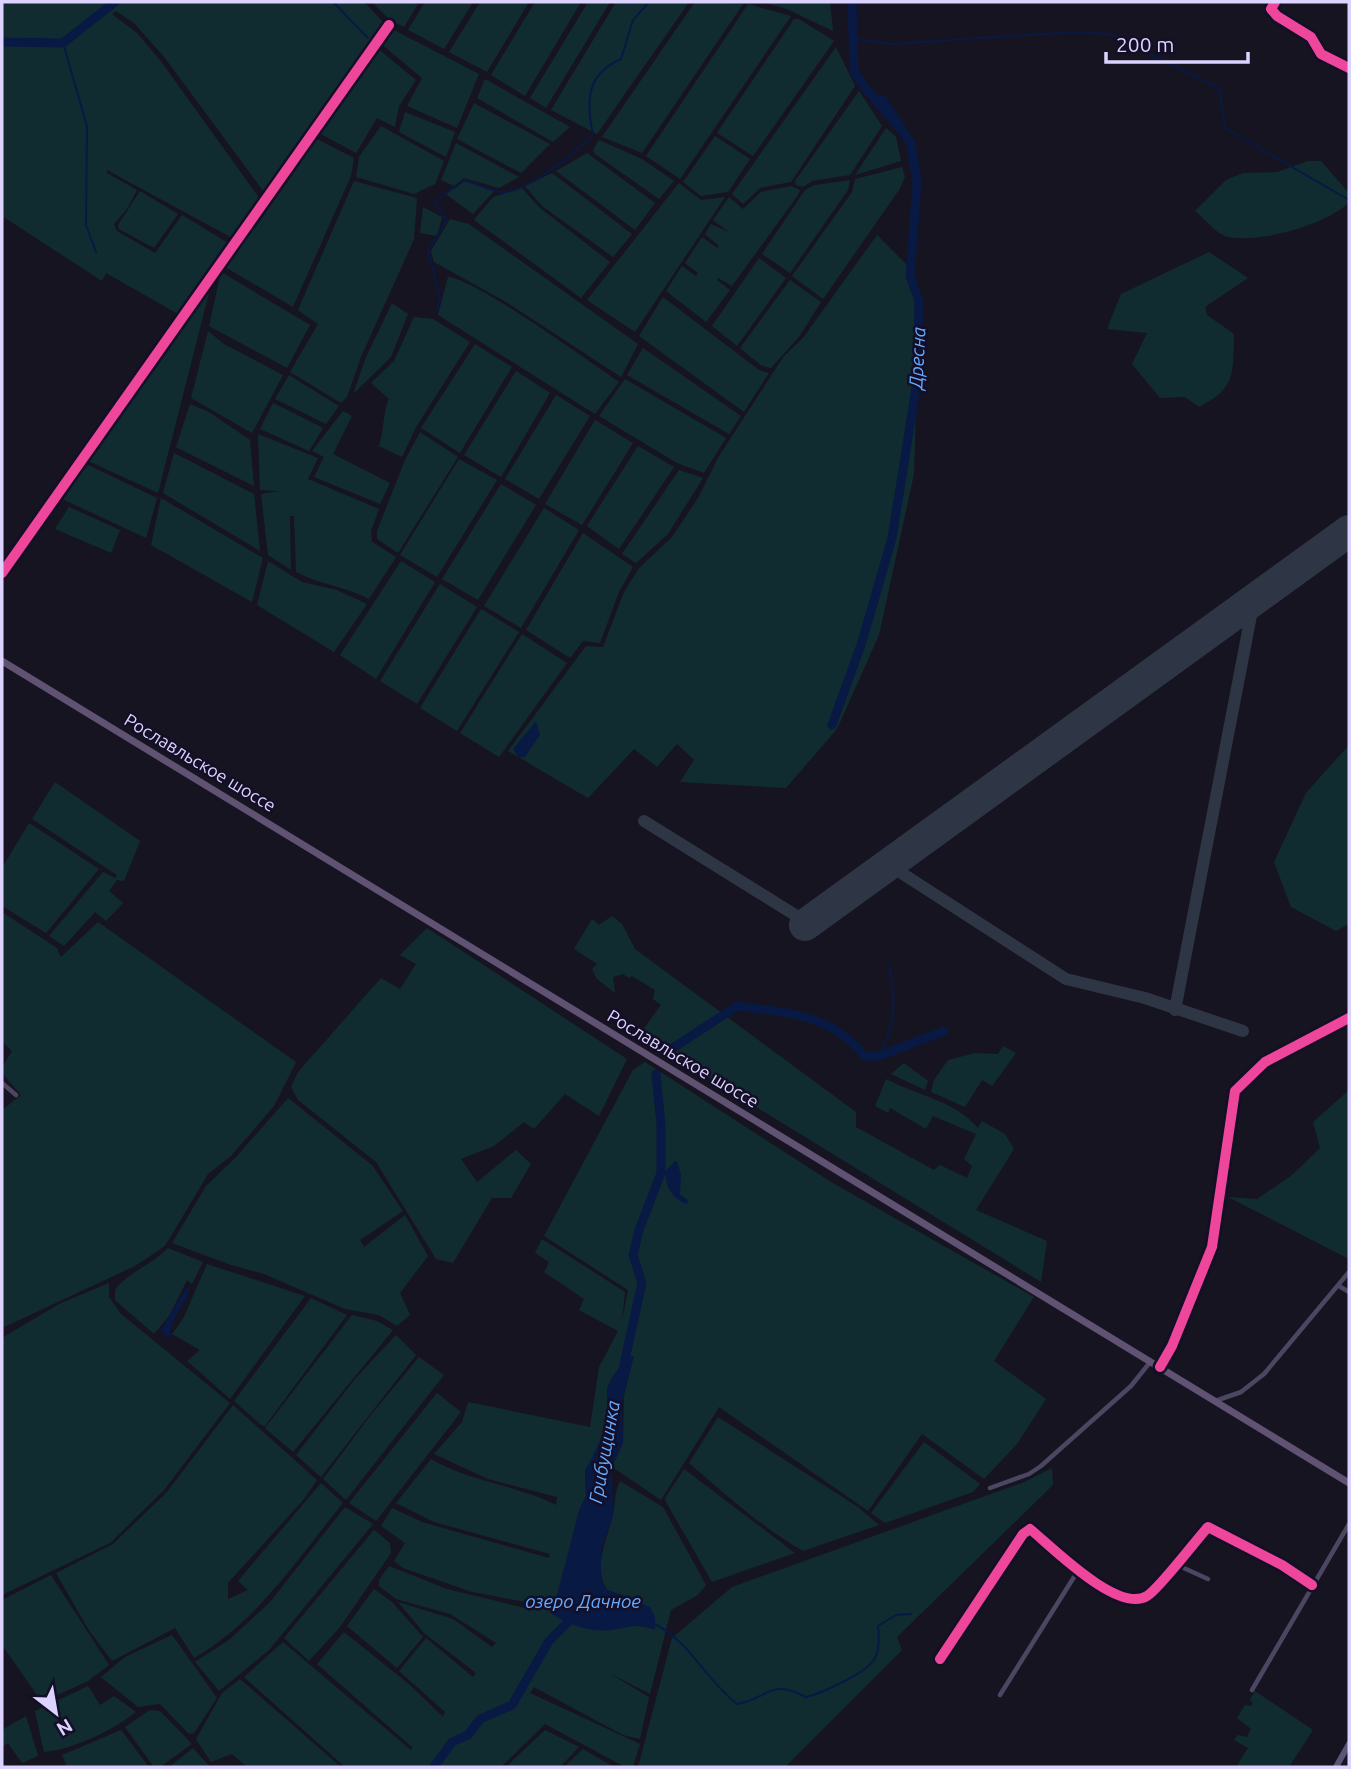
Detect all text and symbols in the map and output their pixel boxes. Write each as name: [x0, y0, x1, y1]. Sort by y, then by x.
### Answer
scale bar: [1106, 21, 1248, 65]
text: 200 m: [1116, 32, 1174, 56]
water label: Дресна: [904, 326, 930, 392]
street label: Рославльское шоссе: [121, 709, 280, 815]
street label: Рославльское шоссе: [604, 1005, 763, 1111]
water label: Грибущинка: [584, 1399, 624, 1505]
water label: озеро Дачное: [525, 1590, 641, 1612]
north arrow: [21, 1678, 91, 1748]
text: N: [53, 1714, 77, 1741]

